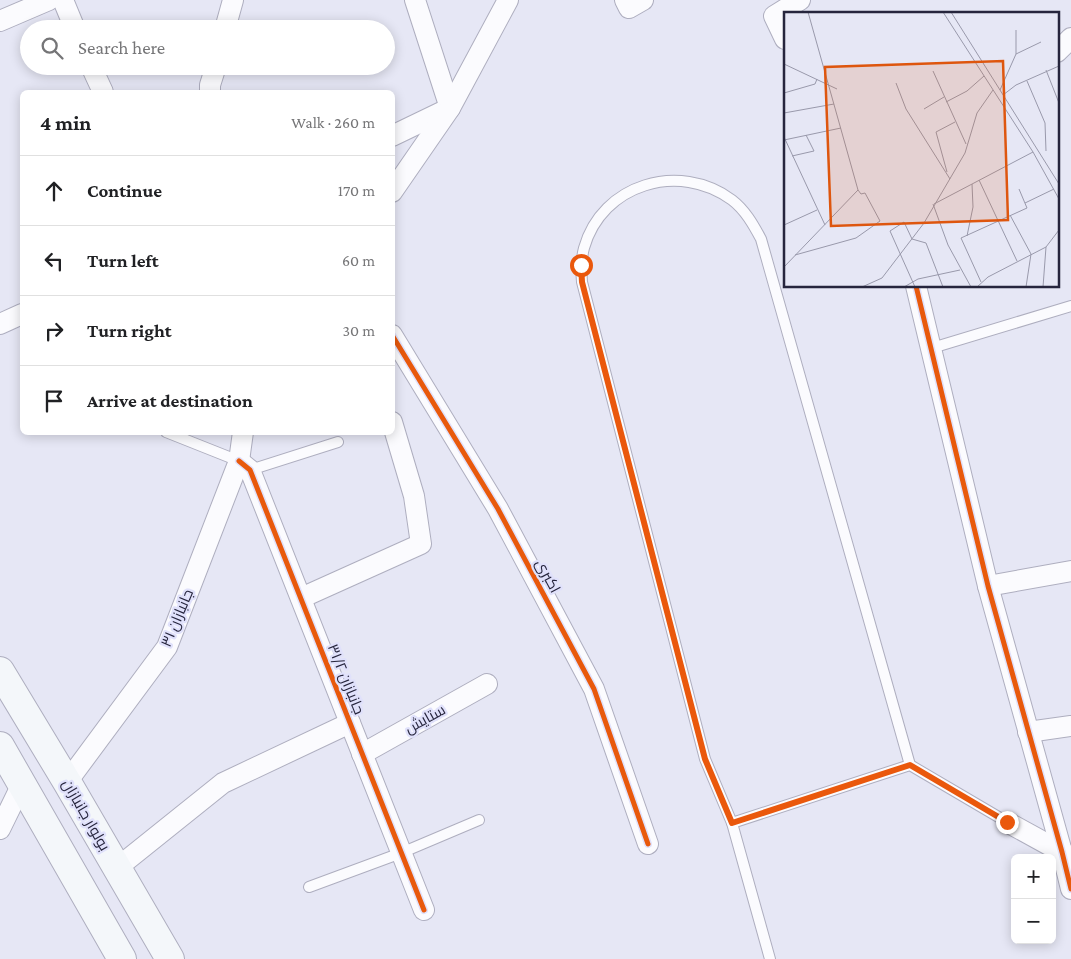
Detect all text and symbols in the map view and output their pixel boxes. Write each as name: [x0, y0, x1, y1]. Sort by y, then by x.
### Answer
inset map: [784, 12, 1058, 288]
search box: [20, 20, 395, 75]
icon: search: [38, 34, 66, 62]
text: Search here: [78, 37, 165, 58]
text: 4 min: [40, 111, 91, 135]
text: Walk · 260 m: [291, 114, 375, 131]
icon: ahead: [40, 177, 68, 205]
text: Continue: [87, 180, 162, 201]
text: 170 m: [338, 182, 375, 199]
icon: left: [40, 247, 68, 275]
text: Turn left: [87, 250, 159, 271]
text: 60 m: [342, 252, 375, 269]
route start: [570, 254, 593, 277]
icon: right: [40, 317, 68, 345]
text: Turn right: [87, 320, 172, 341]
text: 30 m: [343, 322, 375, 339]
icon: arrive: [40, 387, 68, 415]
text: Arrive at destination: [87, 390, 253, 411]
street label: اکبری: [531, 556, 563, 596]
street label: جانبازان ۳۱: [158, 587, 198, 650]
street label: جانبازان ۳۱/۲: [323, 642, 367, 717]
street label: ستایش: [402, 701, 449, 738]
street label: بولوار جانبازان: [57, 776, 113, 855]
route end: [996, 811, 1019, 834]
map controls: [1011, 854, 1056, 944]
button: +: [1011, 854, 1056, 899]
button: −: [1011, 899, 1056, 944]

